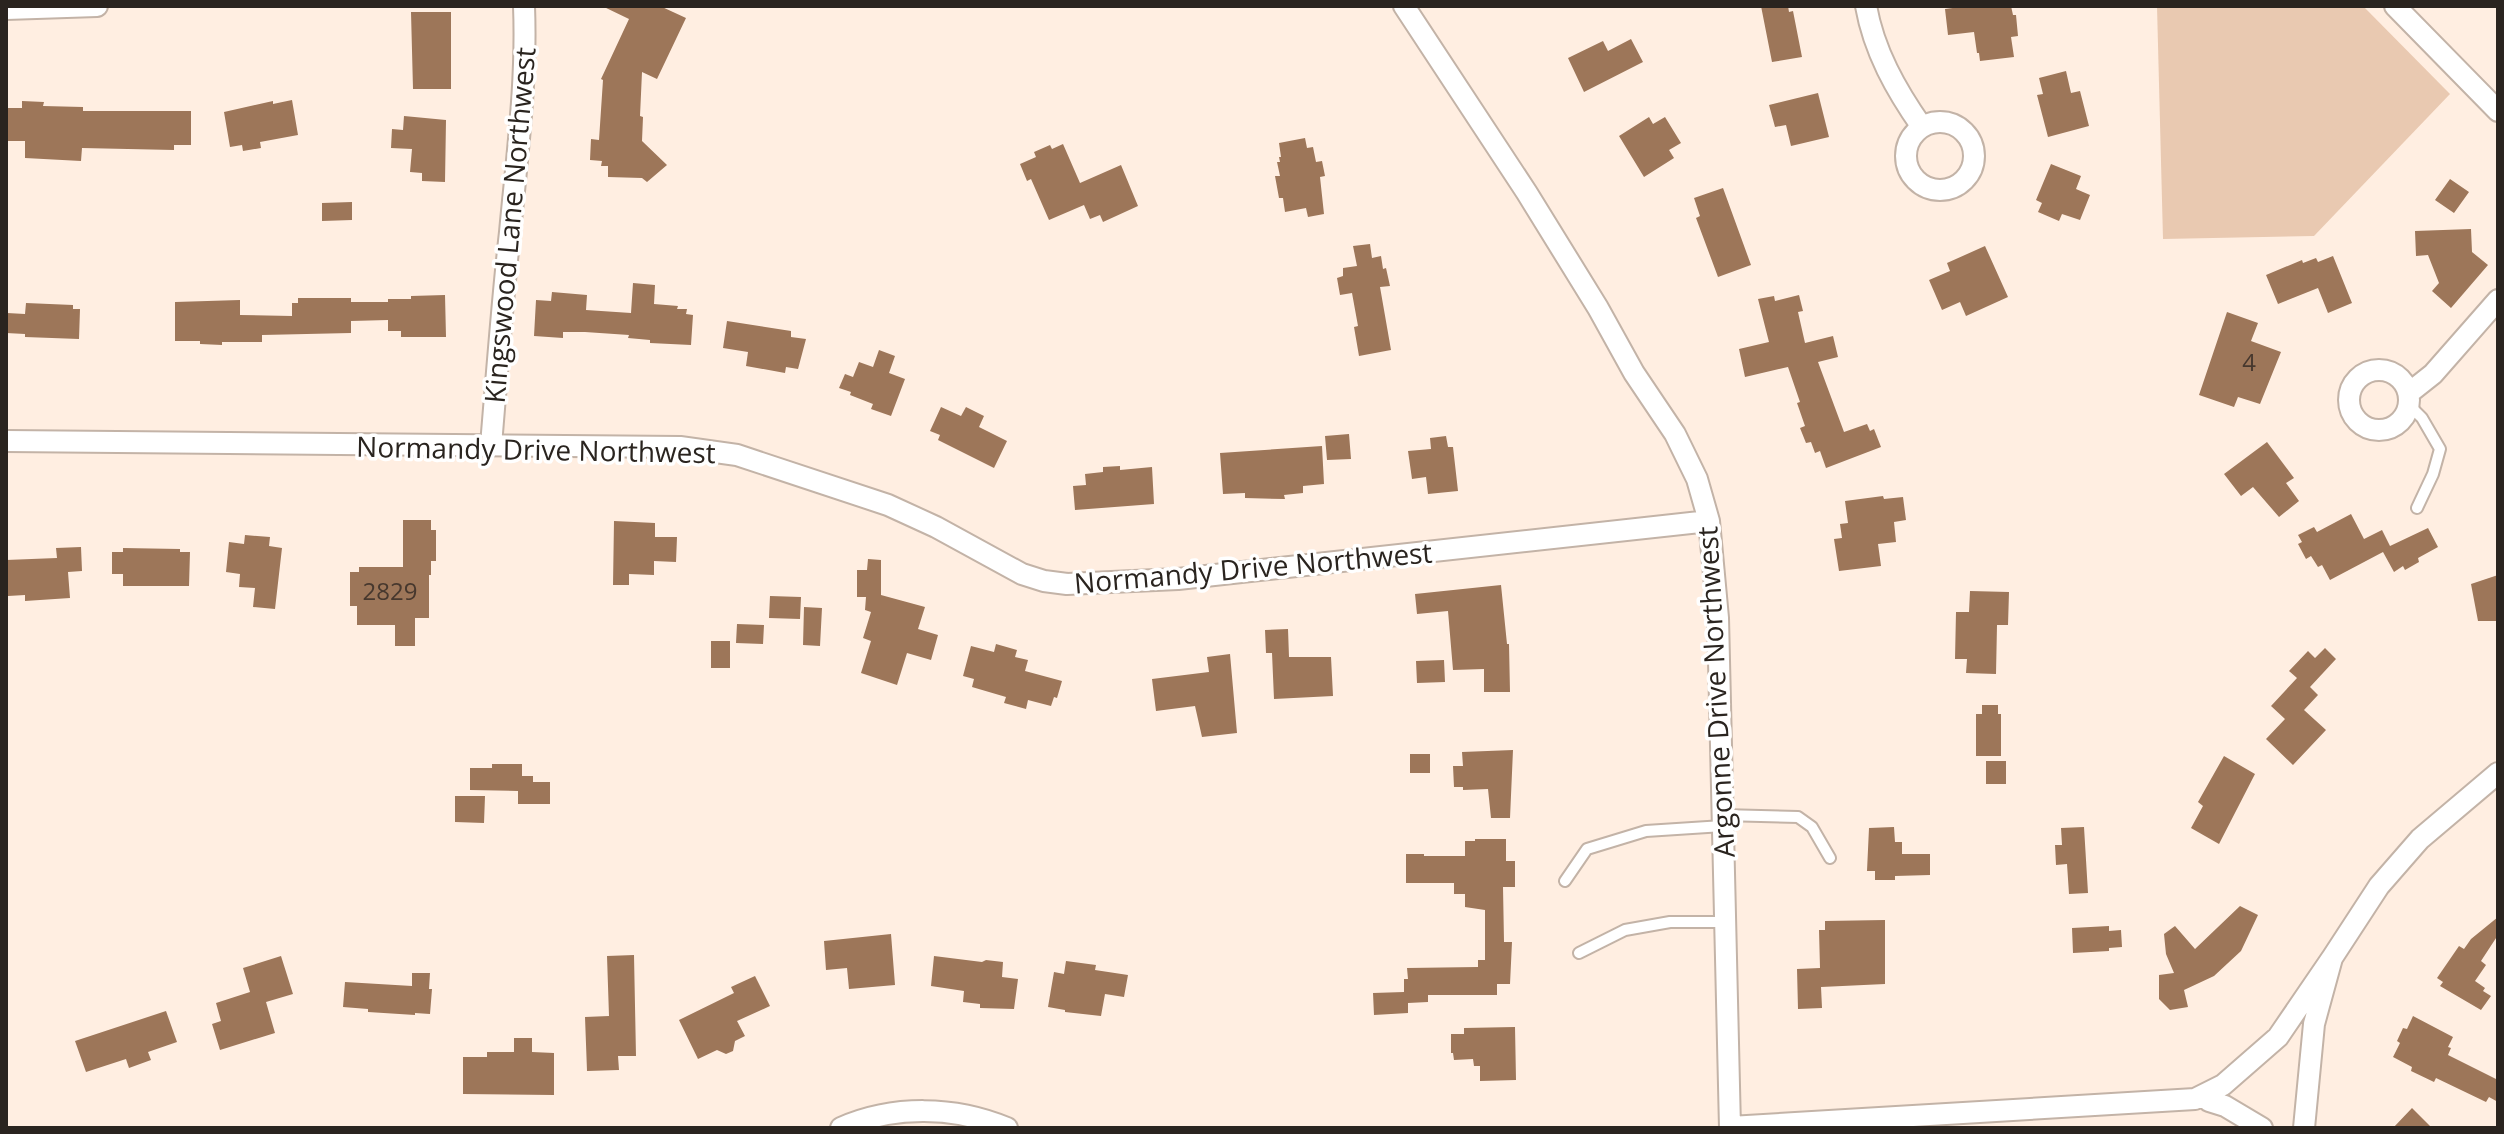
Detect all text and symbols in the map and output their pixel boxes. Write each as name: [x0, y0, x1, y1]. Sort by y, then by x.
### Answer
street label: Kingswood Lane Northwest: [475, 45, 544, 405]
house number: 4: [2242, 345, 2256, 378]
street label: Normandy Drive Northwest: [356, 427, 716, 471]
street label: Argonne Drive Northwest: [1687, 525, 1743, 859]
street label: Normandy Drive Northwest: [1072, 532, 1434, 602]
house number: 2829: [363, 574, 417, 607]

